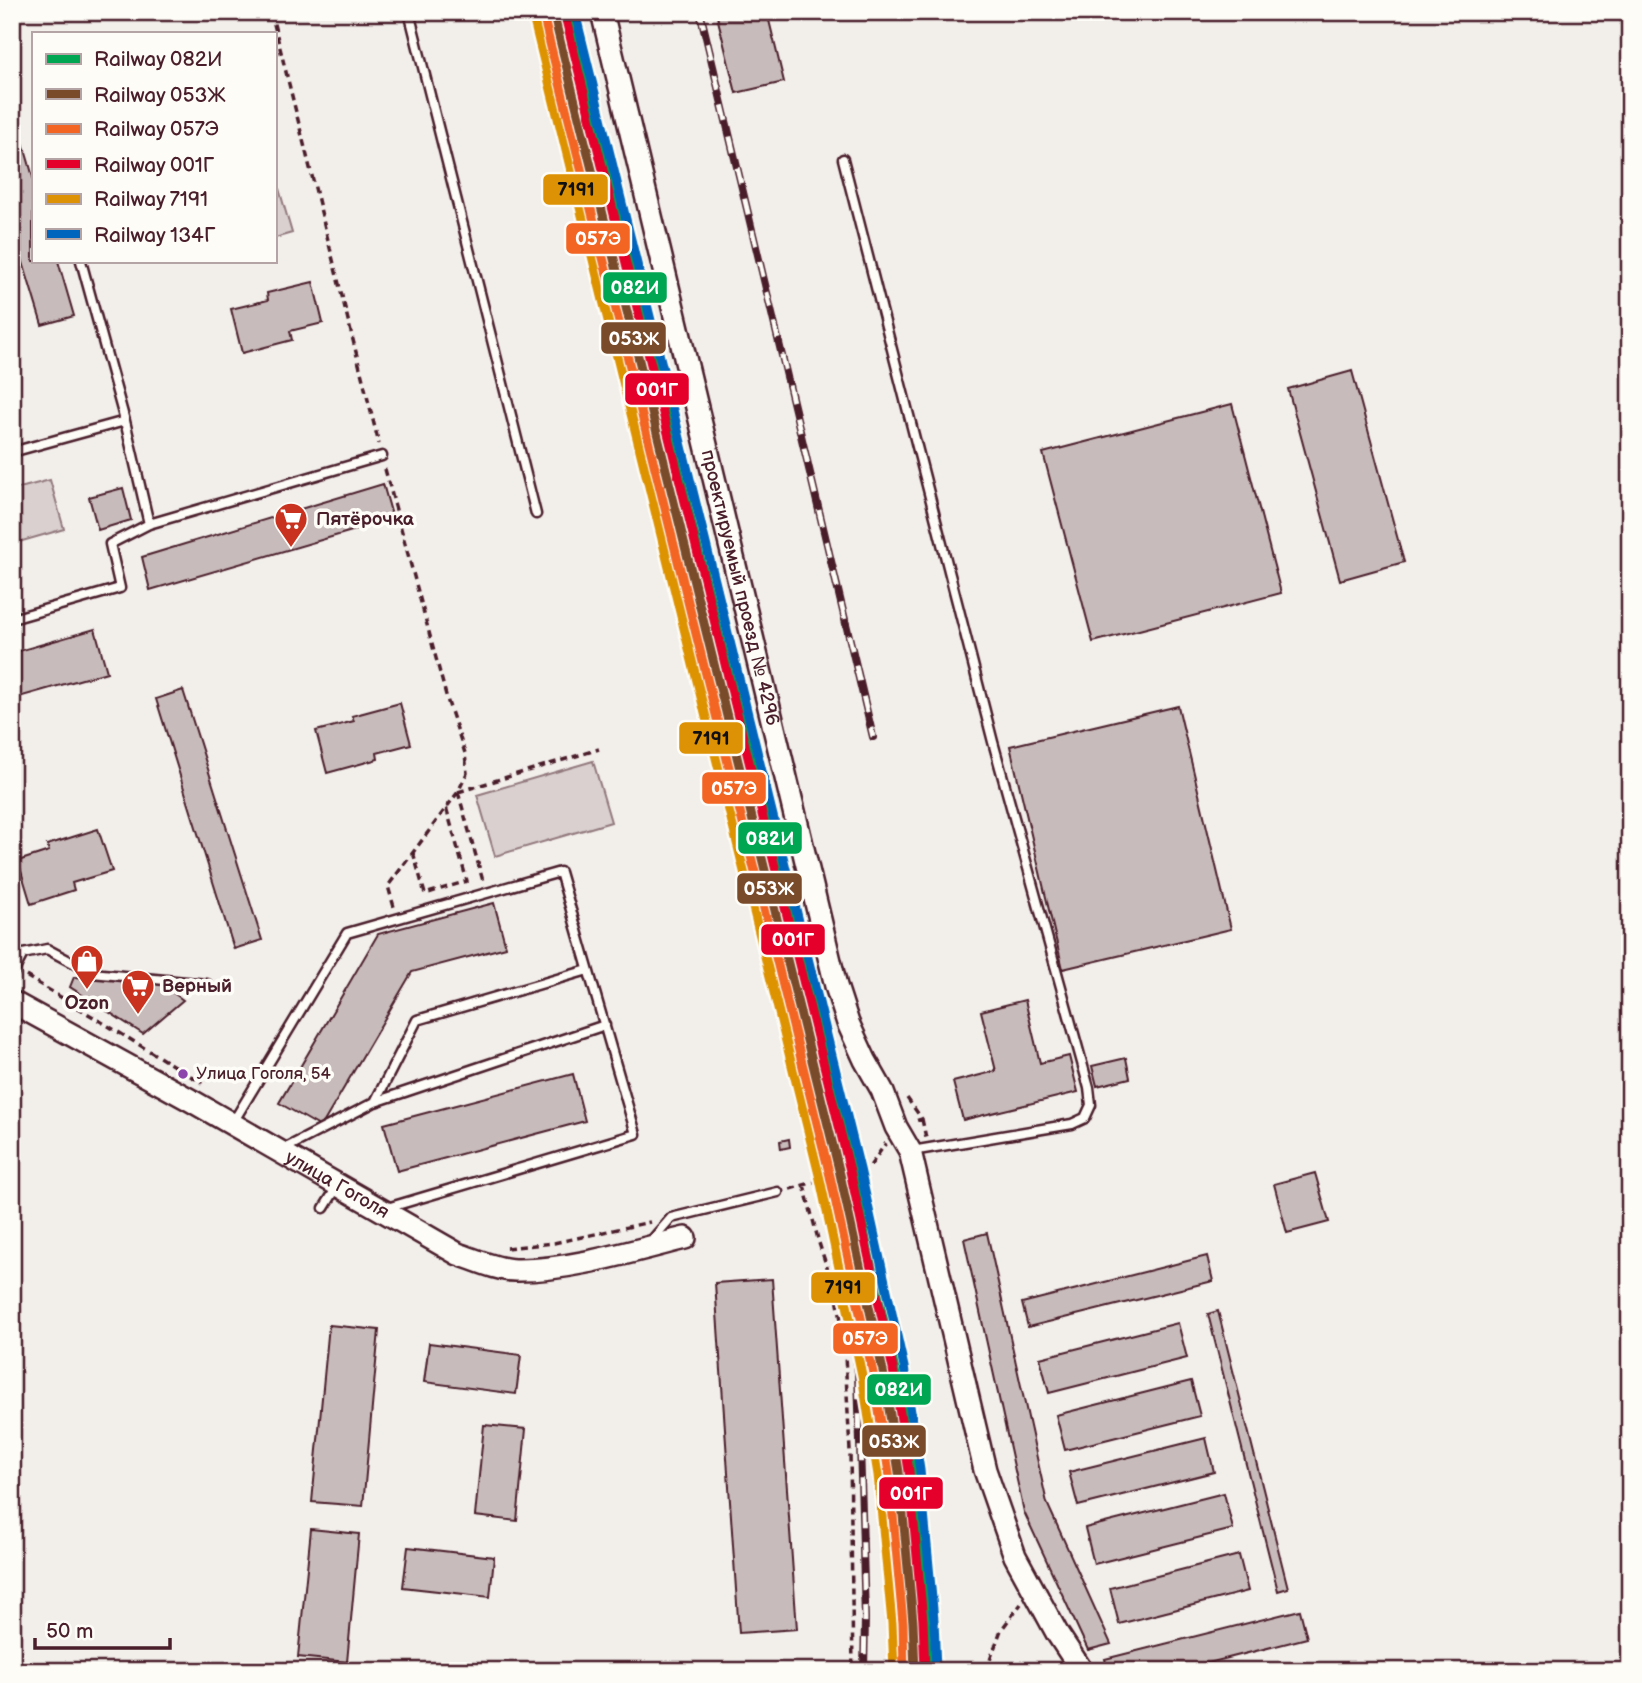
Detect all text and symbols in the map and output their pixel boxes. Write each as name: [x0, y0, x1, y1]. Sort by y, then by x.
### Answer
legend: [32, 32, 276, 262]
text: Railway 082И: [94, 47, 223, 72]
text: Railway 053Ж: [94, 83, 226, 108]
text: Railway 057Э: [94, 117, 219, 142]
text: Railway 001Г: [94, 153, 215, 178]
line badge: 7191: [542, 173, 609, 206]
text: 7191: [557, 179, 595, 202]
text: Railway 7191: [94, 187, 208, 212]
line badge: 057Э: [565, 222, 631, 255]
text: Railway 134Г: [94, 223, 216, 248]
text: 057Э: [575, 228, 621, 251]
line badge: 082И: [602, 271, 668, 304]
text: 082И: [611, 277, 659, 300]
line badge: 053Ж: [600, 321, 667, 355]
text: 053Ж: [609, 328, 659, 351]
line badge: 001Г: [624, 372, 690, 406]
text: 001Г: [636, 379, 678, 402]
street label: проектируемый проезд № 4296: [696, 447, 785, 728]
supermarket icon: Пятёрочка: [272, 500, 310, 549]
place label: Пятёрочка: [316, 508, 415, 531]
line badge: 7191: [678, 721, 744, 755]
text: 7191: [692, 728, 730, 751]
line badge: 057Э: [701, 771, 767, 805]
text: 057Э: [711, 778, 757, 801]
line badge: 082И: [737, 821, 803, 855]
text: 082И: [746, 828, 794, 851]
line badge: 053Ж: [736, 872, 803, 905]
text: 053Ж: [744, 878, 794, 901]
line badge: 001Г: [760, 923, 826, 956]
text: 001Г: [772, 929, 814, 952]
shop icon: Ozon: [68, 942, 106, 991]
supermarket icon: Верный: [119, 967, 157, 1016]
place label: Верный: [162, 975, 232, 998]
place label: Ozon: [65, 992, 109, 1015]
place label: Улица Гоголя, 54: [196, 1064, 332, 1084]
marker: Улица Гоголя, 54: [176, 1067, 190, 1081]
street label: улица Гоголя: [281, 1146, 393, 1223]
line badge: 7191: [810, 1271, 876, 1304]
text: 7191: [824, 1277, 862, 1300]
line badge: 057Э: [832, 1322, 899, 1355]
text: 057Э: [842, 1328, 888, 1351]
line badge: 082И: [866, 1373, 932, 1406]
text: 082И: [875, 1379, 923, 1402]
line badge: 053Ж: [861, 1424, 927, 1458]
text: 053Ж: [869, 1431, 919, 1454]
line badge: 001Г: [878, 1476, 944, 1510]
text: 001Г: [890, 1483, 932, 1506]
scale bar: [35, 1606, 170, 1650]
text: 50 m: [46, 1619, 93, 1644]

